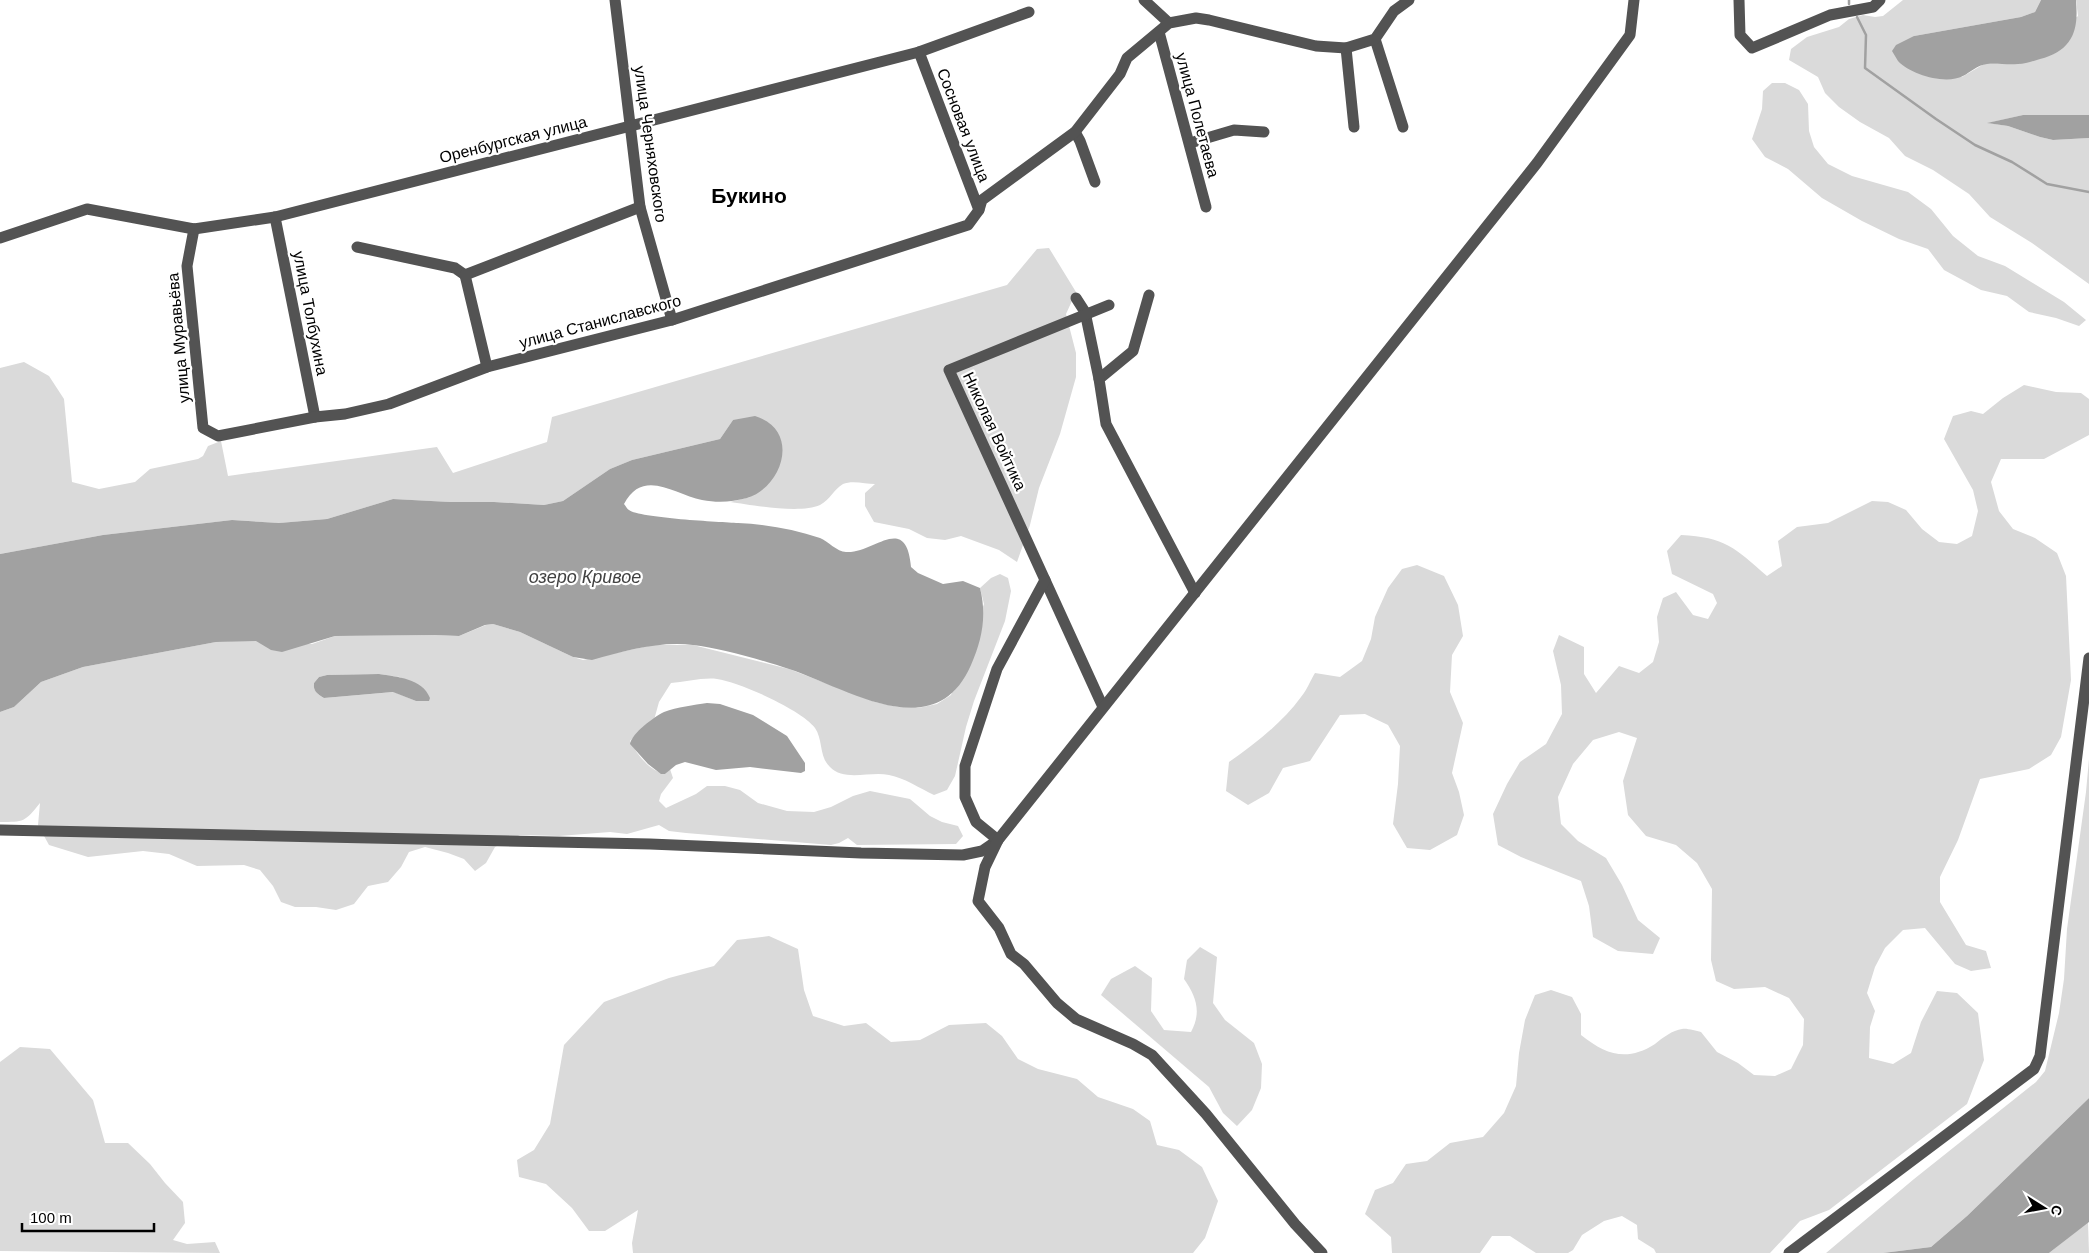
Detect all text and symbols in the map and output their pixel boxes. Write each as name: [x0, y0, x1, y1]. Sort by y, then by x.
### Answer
street label: улица Полетаева: [1173, 51, 1222, 179]
street label: улица Черняховского: [631, 65, 670, 224]
street label: Сосновая улица: [934, 66, 993, 185]
street label: Оренбургская улица: [438, 113, 589, 166]
district label: Букино: [711, 184, 787, 207]
street label: улица Толбухина: [290, 249, 331, 377]
street label: улица Муравьёва: [164, 272, 193, 404]
street label: улица Станиславского: [517, 292, 683, 351]
street label: Николая Войтика: [960, 369, 1029, 493]
water label: озеро Кривое: [529, 567, 641, 587]
north arrow: [2019, 1183, 2069, 1233]
scale bar: [22, 1200, 155, 1232]
text: С: [2048, 1204, 2066, 1217]
text: 100 m: [30, 1209, 72, 1226]

